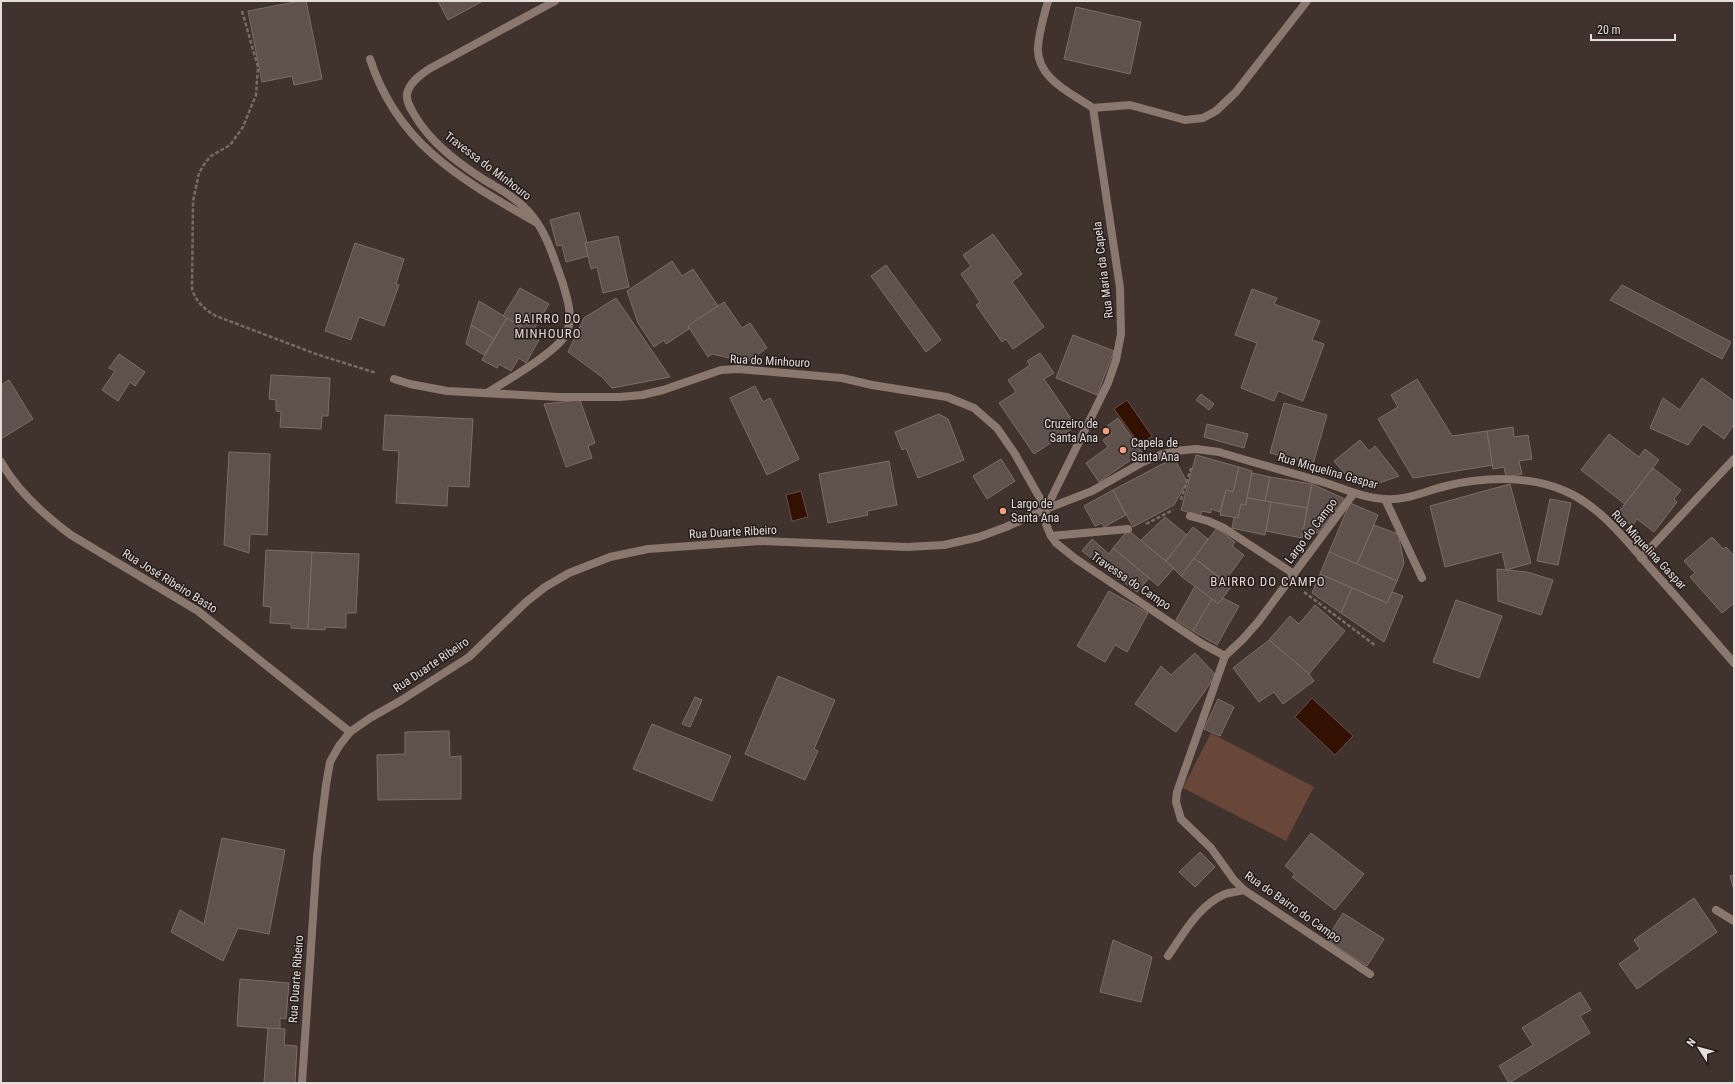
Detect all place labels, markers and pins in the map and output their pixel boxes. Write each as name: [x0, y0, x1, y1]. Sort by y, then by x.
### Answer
place label: Cruzeiro de Santa Ana: [1044, 417, 1098, 445]
marker: Cruzeiro de Santa Ana: [1101, 426, 1111, 436]
place label: Capela de Santa Ana: [1131, 436, 1180, 464]
marker: Capela de Santa Ana: [1118, 445, 1128, 455]
place label: Largo de Santa Ana: [1011, 497, 1060, 525]
marker: Largo de Santa Ana: [998, 506, 1008, 516]

